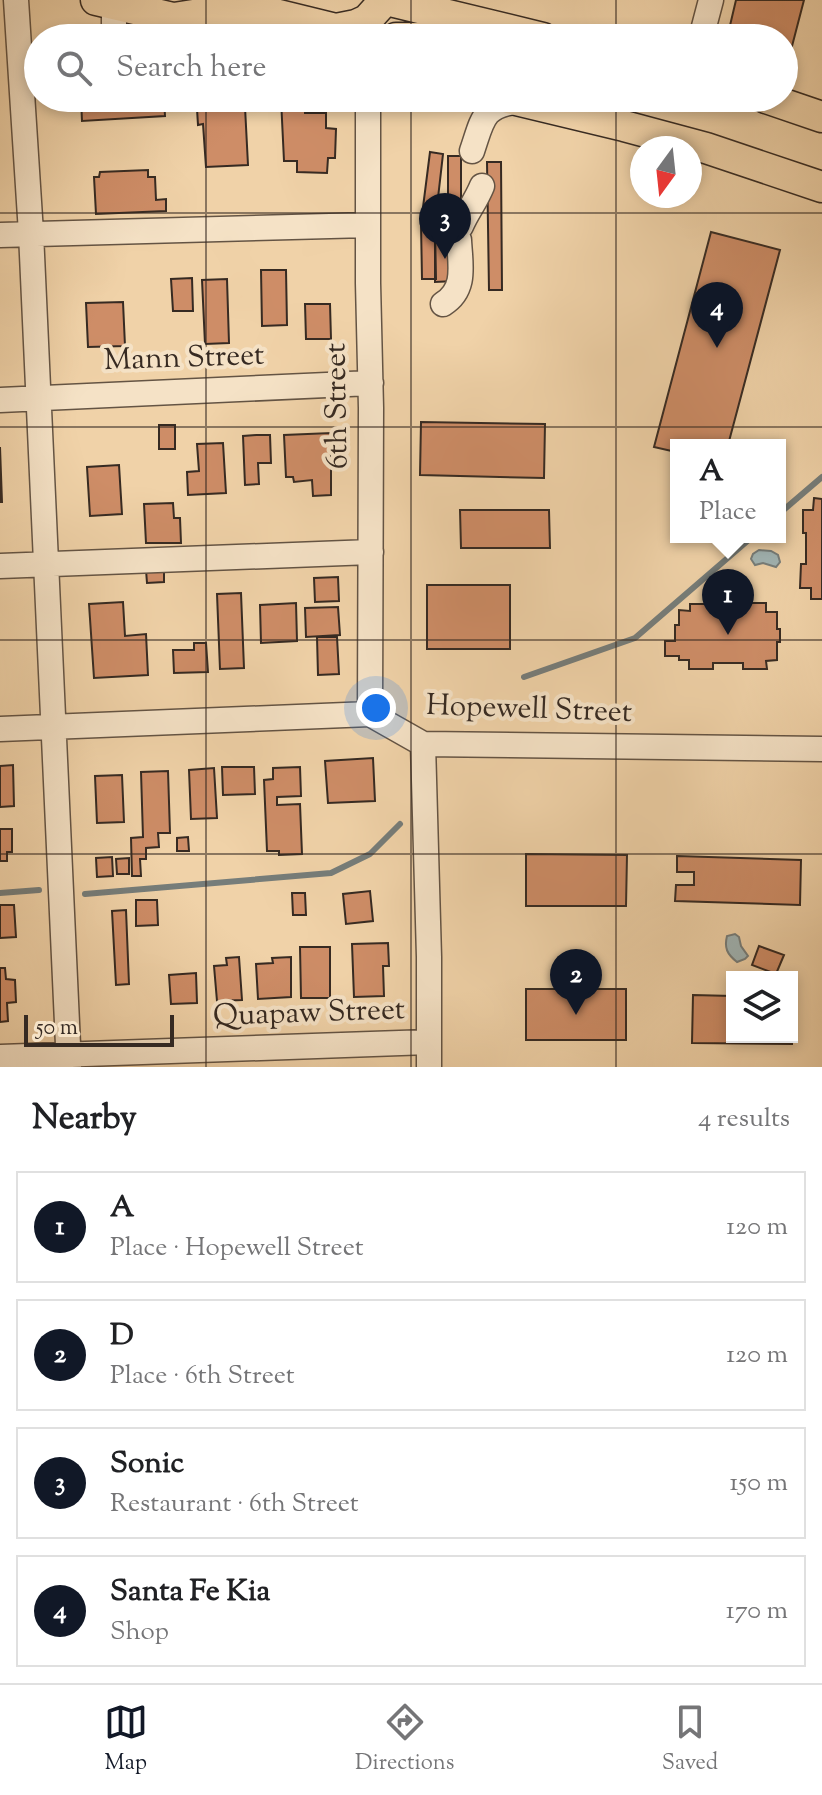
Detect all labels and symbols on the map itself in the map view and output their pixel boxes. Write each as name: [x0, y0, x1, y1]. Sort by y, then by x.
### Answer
north arrow: [630, 136, 702, 208]
pin: 3: [419, 193, 471, 259]
pin: 4: [691, 282, 743, 348]
street label: Mann Street: [103, 335, 265, 383]
street label: 6th Street: [315, 342, 361, 470]
pin: 1: [702, 569, 754, 635]
street label: Hopewell Street: [425, 685, 633, 735]
your location: [356, 688, 396, 728]
pin: 2: [550, 949, 602, 1015]
street label: Quapaw Street: [212, 989, 406, 1039]
scale bar: [24, 1011, 174, 1047]

